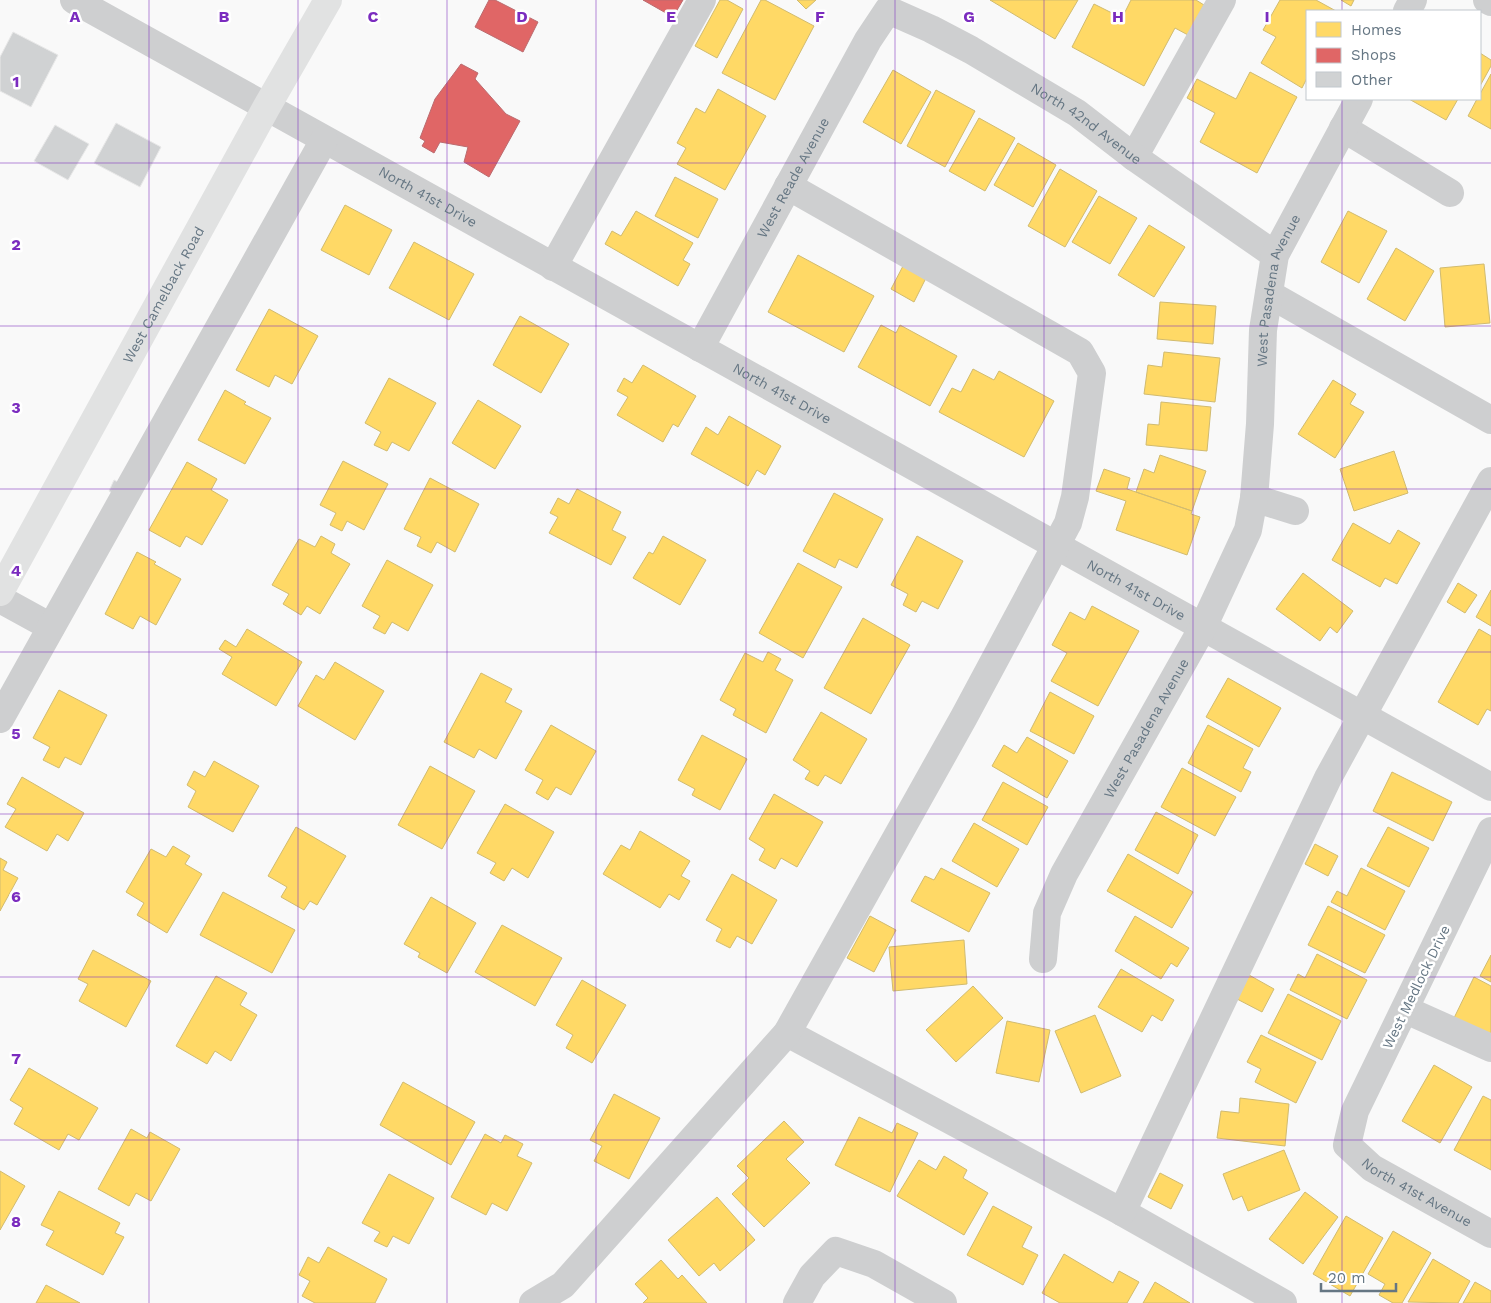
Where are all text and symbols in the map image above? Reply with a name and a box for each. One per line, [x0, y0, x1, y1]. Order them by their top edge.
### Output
text: A [70, 7, 81, 26]
text: B [219, 7, 230, 26]
text: C [368, 7, 379, 26]
text: D [516, 7, 528, 26]
text: E [666, 7, 676, 26]
text: F [815, 7, 825, 26]
text: G [963, 7, 975, 26]
text: H [1112, 7, 1124, 26]
text: I [1264, 7, 1270, 26]
legend [1306, 10, 1481, 100]
text: Homes [1351, 21, 1402, 39]
text: Shops [1351, 46, 1396, 64]
text: Other [1351, 71, 1393, 89]
text: 1 [13, 72, 19, 91]
street label: North 42nd Avenue [1028, 80, 1144, 168]
street label: West Reade Avenue [754, 115, 832, 241]
street label: North 41st Drive [376, 163, 480, 230]
street label: West Pasadena Avenue [1254, 212, 1303, 367]
street label: West Camelback Road [119, 224, 207, 366]
text: 2 [11, 235, 21, 254]
street label: North 41st Drive [730, 360, 834, 427]
text: 3 [11, 398, 21, 417]
street label: North 41st Drive [1084, 556, 1188, 624]
text: 4 [11, 561, 21, 580]
street label: West Pasadena Avenue [1100, 656, 1192, 801]
text: 5 [11, 724, 21, 743]
text: 6 [11, 887, 21, 906]
street label: West Medlock Drive [1379, 923, 1453, 1051]
text: 7 [11, 1049, 21, 1068]
street label: North 41st Avenue [1358, 1155, 1475, 1230]
text: 8 [11, 1212, 21, 1231]
scale bar [1321, 1260, 1396, 1292]
text: 20 m [1328, 1269, 1366, 1287]

